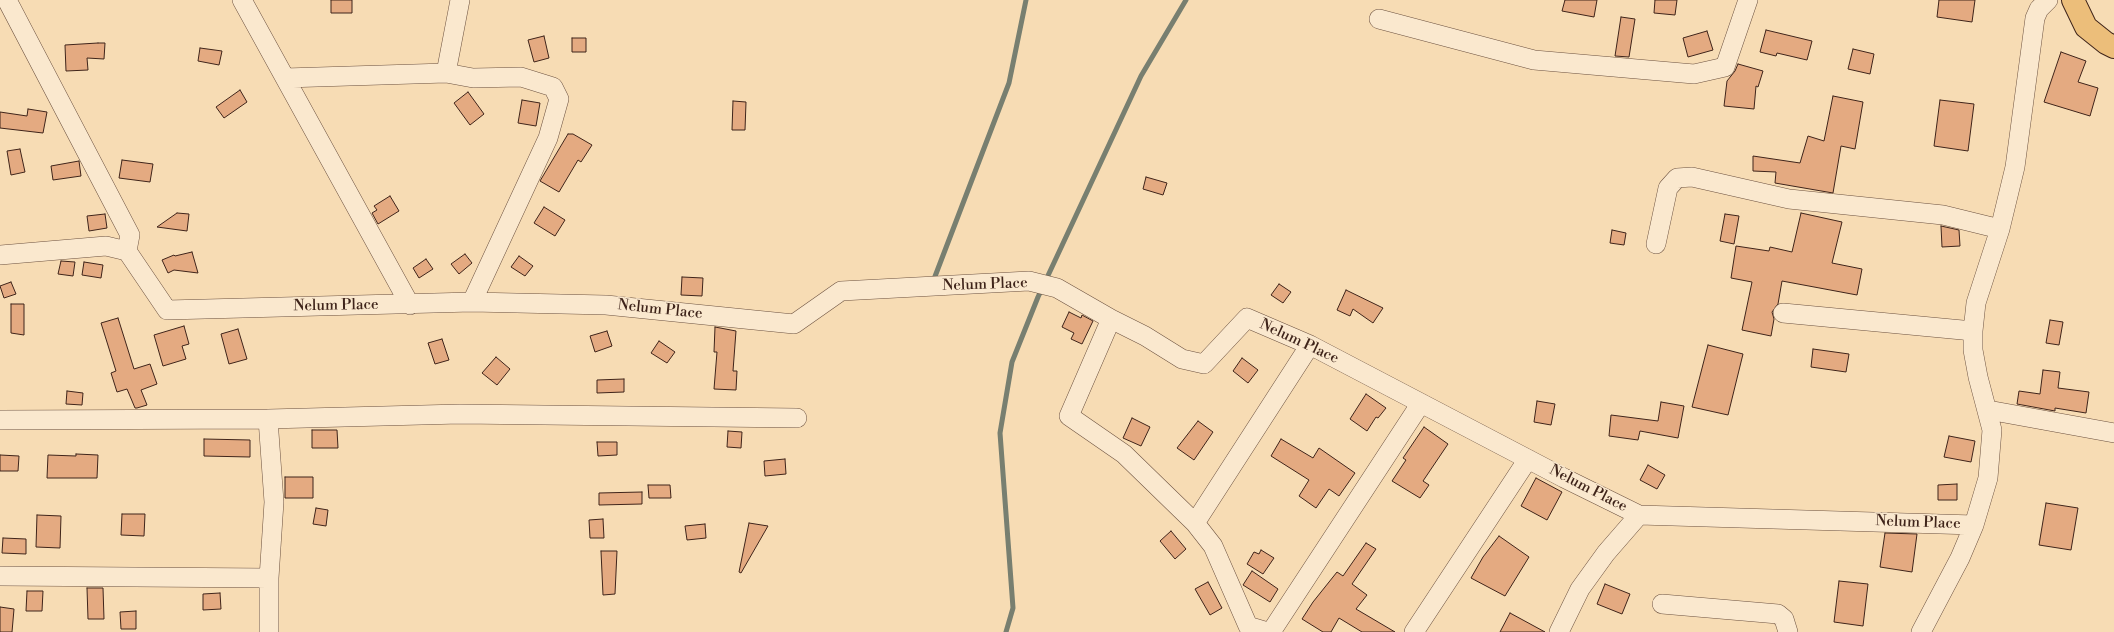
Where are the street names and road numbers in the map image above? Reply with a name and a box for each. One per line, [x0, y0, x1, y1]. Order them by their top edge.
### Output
street label: Nelum Place [942, 275, 1028, 295]
street label: Nelum Place [293, 296, 379, 316]
street label: Nelum Place [617, 297, 703, 323]
street label: Nelum Place [1257, 316, 1341, 368]
street label: Nelum Place [1546, 462, 1630, 516]
street label: Nelum Place [1875, 513, 1961, 533]

